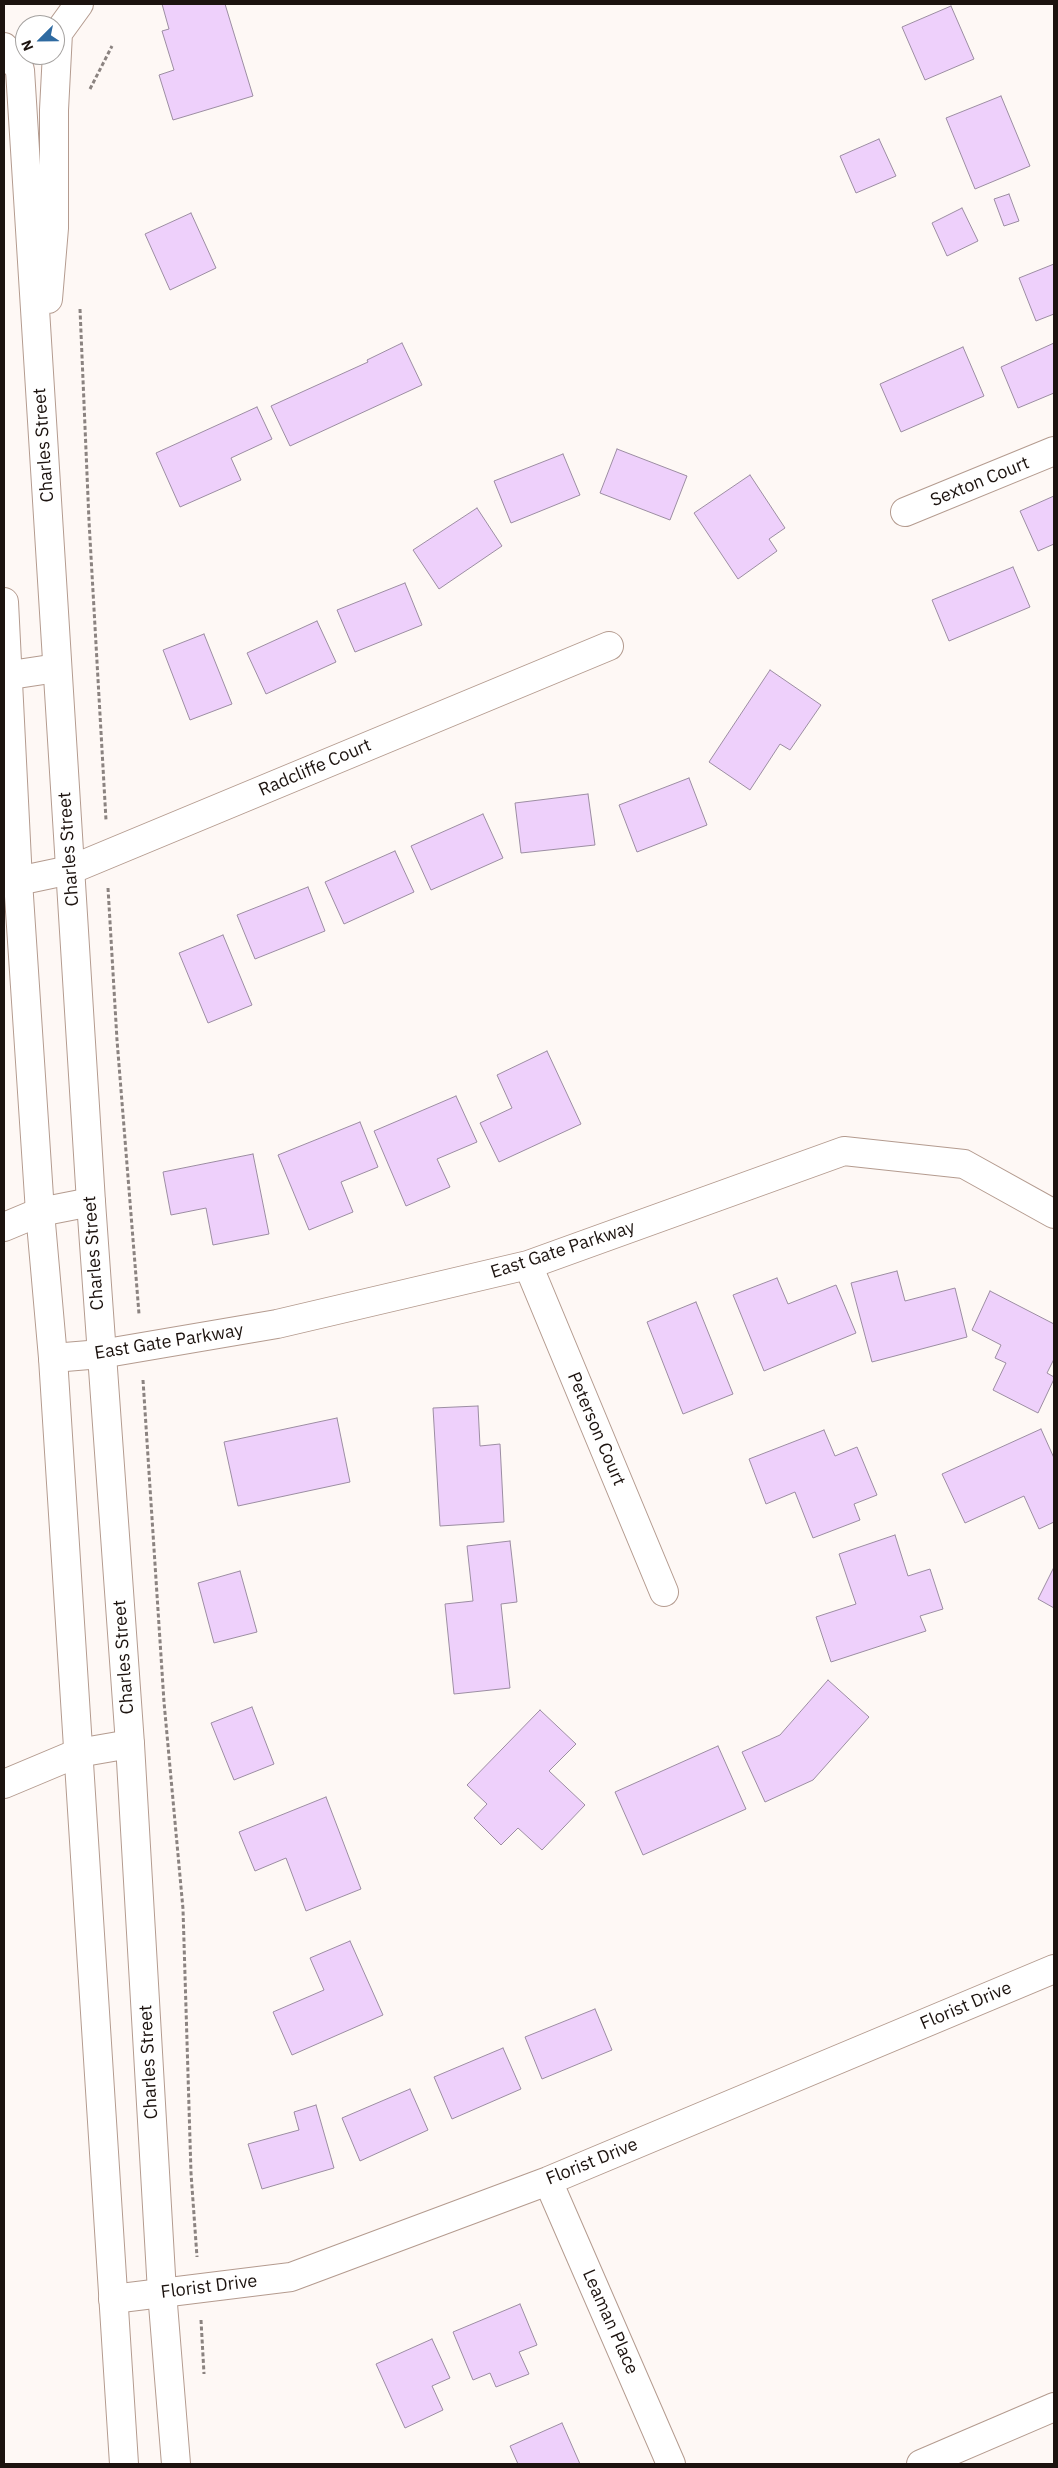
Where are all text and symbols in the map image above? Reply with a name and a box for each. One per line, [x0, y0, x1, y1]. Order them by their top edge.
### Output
north arrow [15, 15, 65, 65]
text: N [17, 37, 37, 54]
street label: Charles Street [29, 387, 59, 503]
street label: Sexton Court [927, 452, 1033, 512]
street label: Radcliffe Court [256, 735, 374, 801]
street label: Charles Street [54, 791, 84, 907]
street label: Charles Street [79, 1195, 109, 1311]
street label: East Gate Parkway [488, 1216, 638, 1284]
street label: East Gate Parkway [93, 1320, 245, 1364]
street label: Peterson Court [562, 1369, 630, 1489]
street label: Charles Street [109, 1599, 139, 1715]
street label: Florist Drive [917, 1977, 1015, 2035]
street label: Charles Street [135, 2004, 163, 2120]
street label: Florist Drive [543, 2134, 641, 2190]
street label: Leaman Place [577, 2266, 643, 2378]
street label: Florist Drive [159, 2270, 259, 2304]

